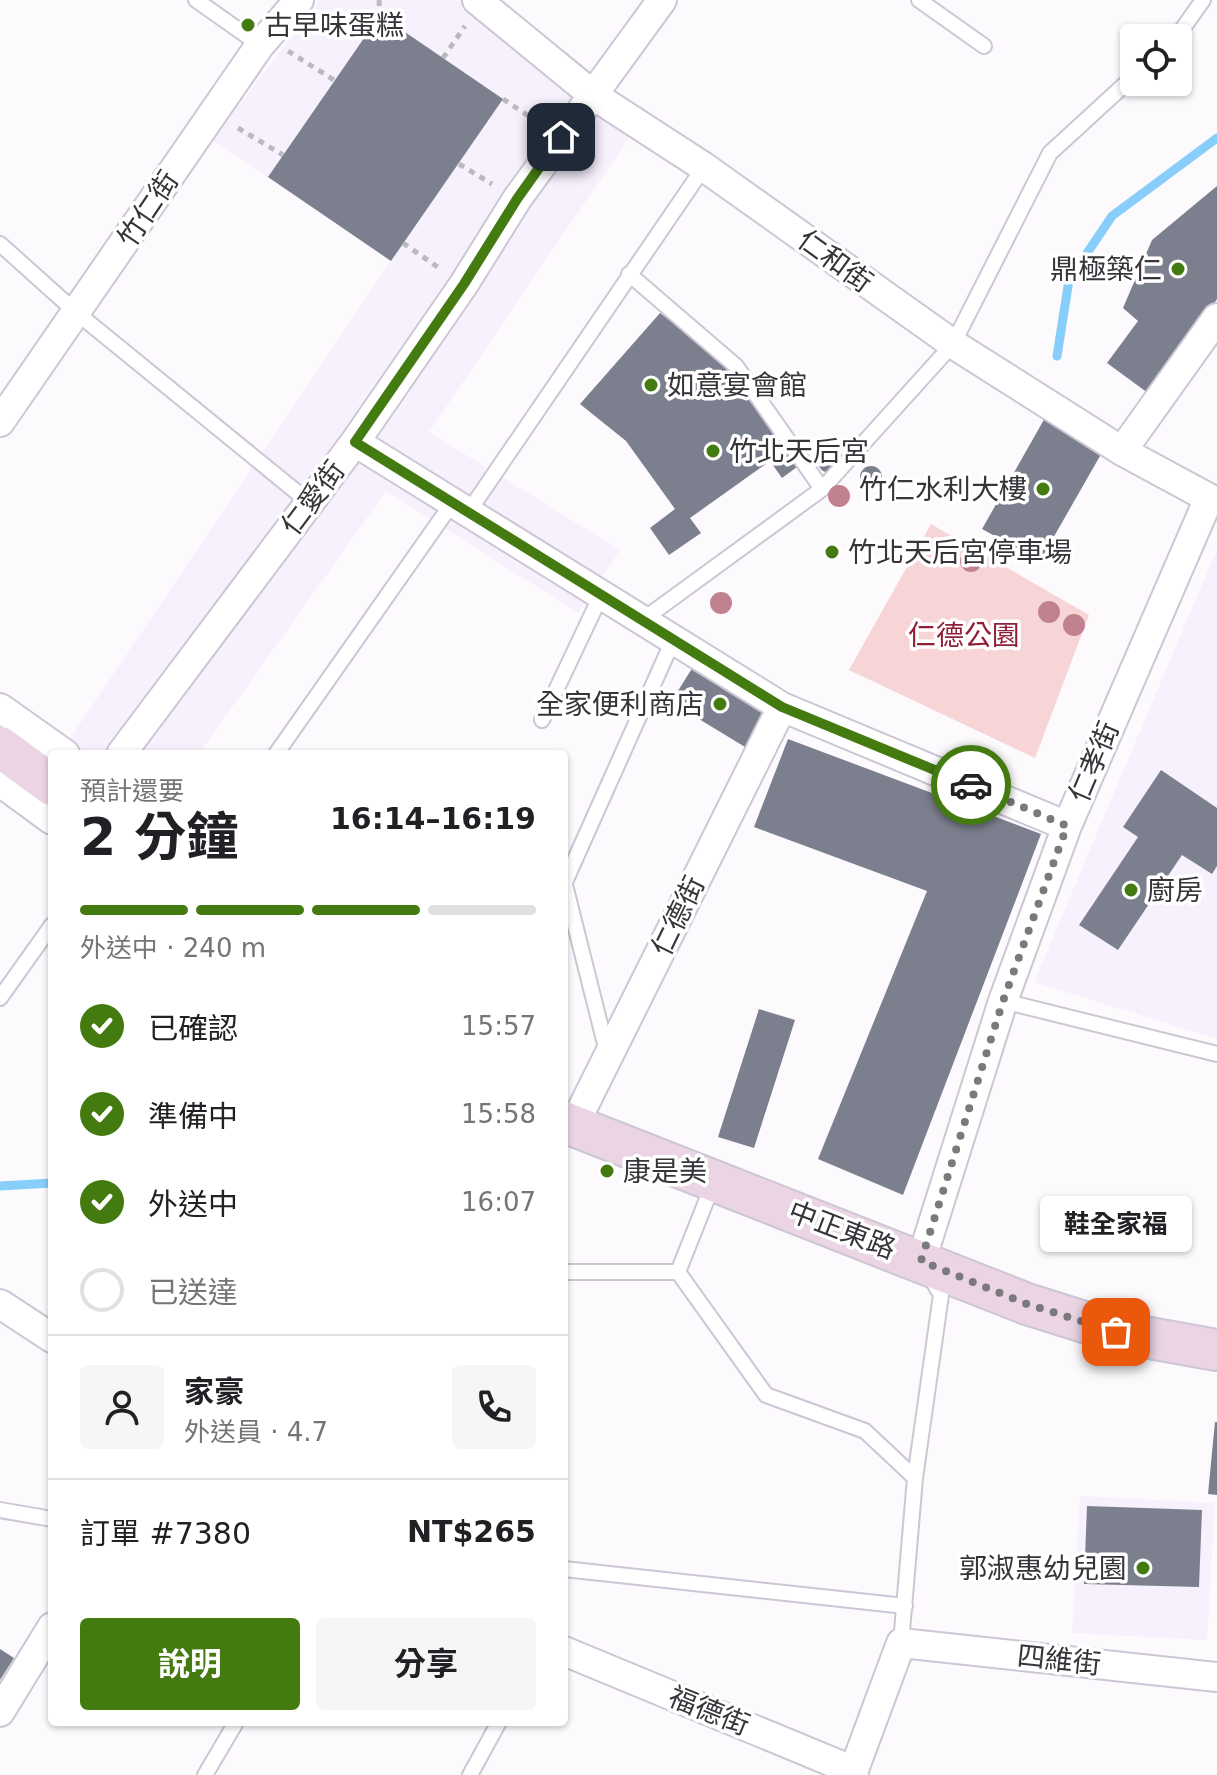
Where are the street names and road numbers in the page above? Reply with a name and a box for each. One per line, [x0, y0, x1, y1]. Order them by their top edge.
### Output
street label: 竹仁街 [111, 165, 185, 253]
street label: 仁和街 [791, 223, 879, 299]
street label: 仁愛街 [275, 455, 351, 541]
street label: 仁孝街 [1062, 717, 1126, 807]
street label: 仁德街 [645, 871, 711, 961]
street label: 中正東路 [784, 1195, 900, 1265]
street label: 四維街 [1015, 1639, 1103, 1681]
street label: 福德街 [664, 1680, 754, 1742]

